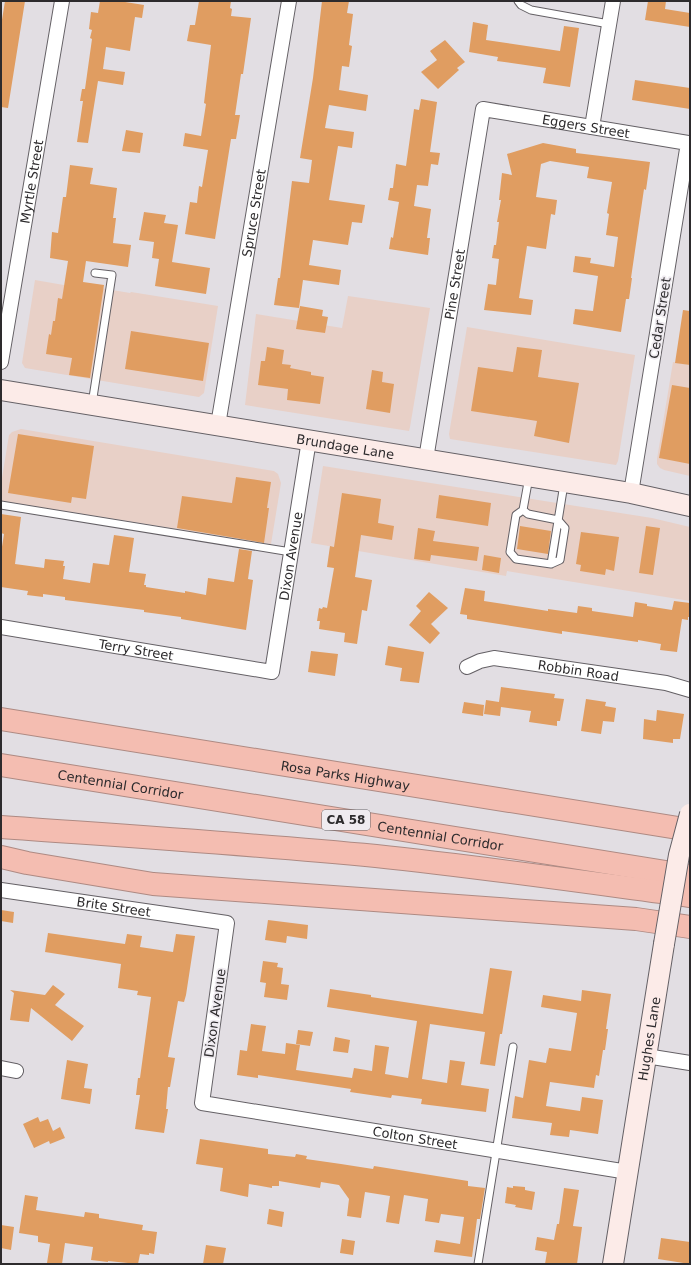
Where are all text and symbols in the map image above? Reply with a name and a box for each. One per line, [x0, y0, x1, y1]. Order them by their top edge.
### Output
street label: Eggers Street [541, 111, 631, 141]
street label: Myrtle Street [17, 139, 46, 225]
street label: Spruce Street [239, 168, 268, 258]
street label: Pine Street [441, 248, 468, 321]
street label: Cedar Street [646, 276, 674, 360]
street label: Brundage Lane [295, 431, 395, 462]
street label: Dixon Avenue [276, 511, 305, 602]
street label: Terry Street [97, 636, 175, 663]
street label: Robbin Road [537, 657, 620, 684]
street label: Rosa Parks Highway [280, 758, 411, 793]
street label: Centennial Corridor [57, 767, 185, 802]
road number: CA 58 [322, 810, 370, 830]
street label: Centennial Corridor [376, 818, 505, 853]
street label: Brite Street [76, 894, 152, 919]
street label: Dixon Avenue [201, 968, 229, 1058]
street label: Hughes Lane [635, 996, 663, 1082]
street label: Colton Street [372, 1123, 459, 1152]

